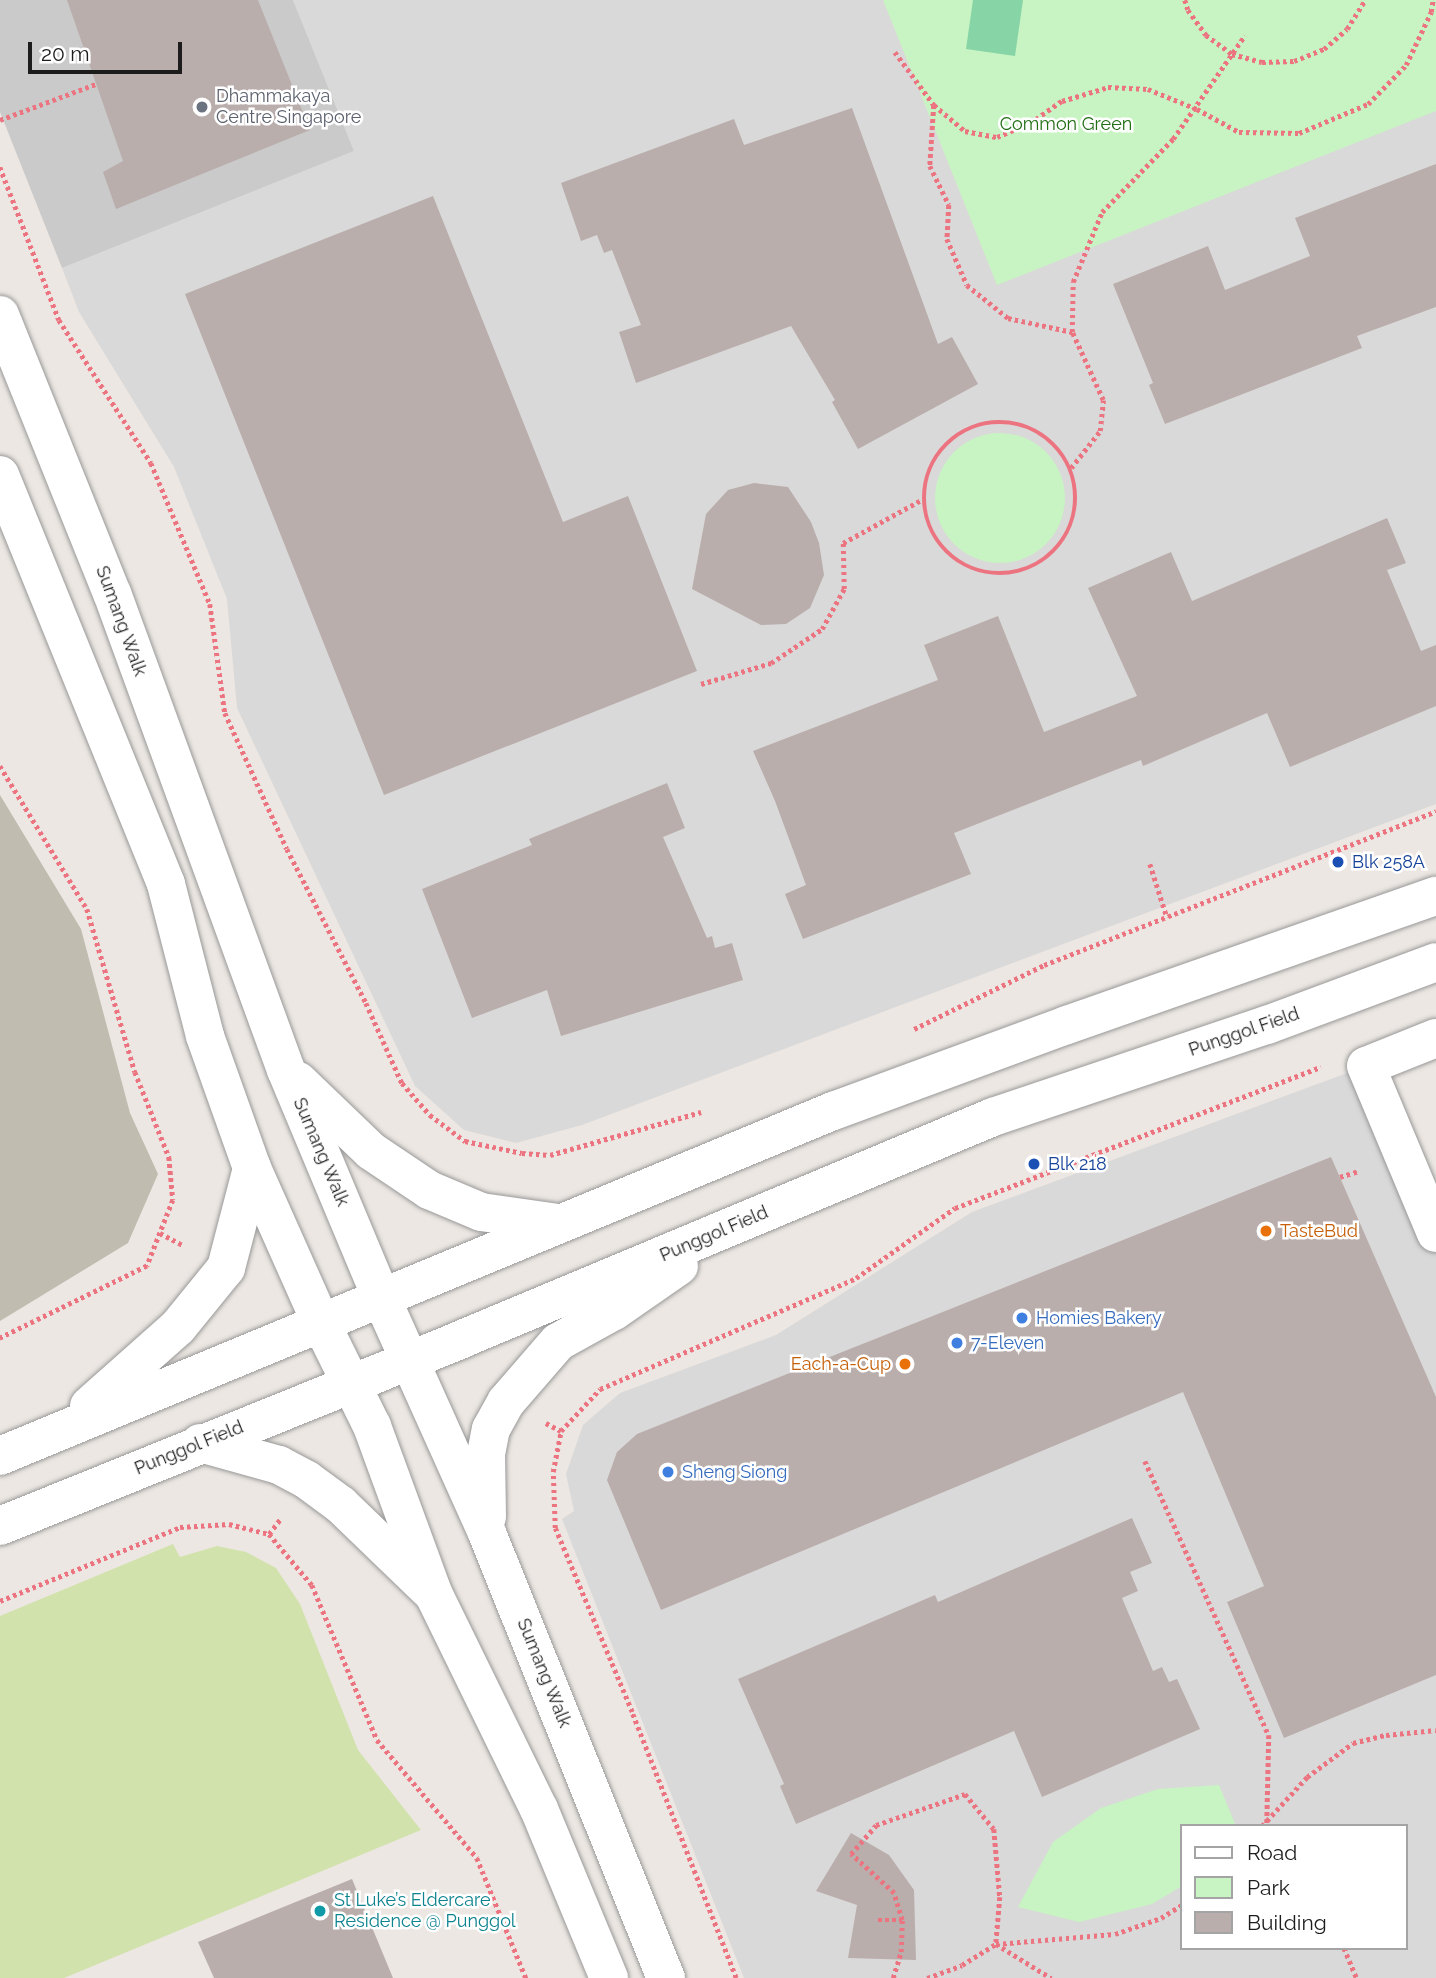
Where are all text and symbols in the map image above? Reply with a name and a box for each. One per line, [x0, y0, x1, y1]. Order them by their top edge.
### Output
scale bar [32, 28, 186, 72]
text: 20 m [41, 41, 89, 66]
place label: Dhammakaya Centre Singapore [216, 86, 361, 128]
marker: Dhammakaya Centre Singapore [194, 99, 210, 115]
park label: Common Green [1000, 113, 1132, 135]
street label: Sumang Walk [91, 563, 151, 679]
place label: Blk 258A [1352, 851, 1425, 873]
marker: Blk 258A [1330, 854, 1346, 870]
street label: Punggol Field [1186, 1003, 1302, 1061]
street label: Sumang Walk [288, 1094, 354, 1210]
place label: Blk 218 [1048, 1153, 1107, 1175]
marker: Blk 218 [1026, 1156, 1042, 1172]
street label: Punggol Field [656, 1201, 772, 1267]
place label: TasteBud [1280, 1220, 1358, 1242]
marker: TasteBud [1258, 1223, 1274, 1239]
place label: Homies Bakery [1036, 1307, 1162, 1329]
marker: Homies Bakery [1014, 1310, 1030, 1326]
place label: 7-Eleven [971, 1332, 1044, 1354]
marker: 7-Eleven [949, 1335, 965, 1351]
place label: Each-a-Cup [791, 1353, 891, 1375]
marker: Each-a-Cup [897, 1356, 913, 1372]
street label: Punggol Field [131, 1416, 247, 1480]
place label: Sheng Siong [682, 1461, 787, 1483]
marker: Sheng Siong [660, 1464, 676, 1480]
street label: Sumang Walk [512, 1615, 576, 1731]
legend [1180, 1824, 1408, 1950]
text: Road [1247, 1840, 1297, 1865]
text: Park [1247, 1875, 1290, 1900]
place label: St Luke’s Eldercare Residence @ Punggol [334, 1890, 516, 1932]
marker: St Luke’s Eldercare Residence @ Punggol [312, 1903, 328, 1919]
text: Building [1247, 1910, 1327, 1935]

